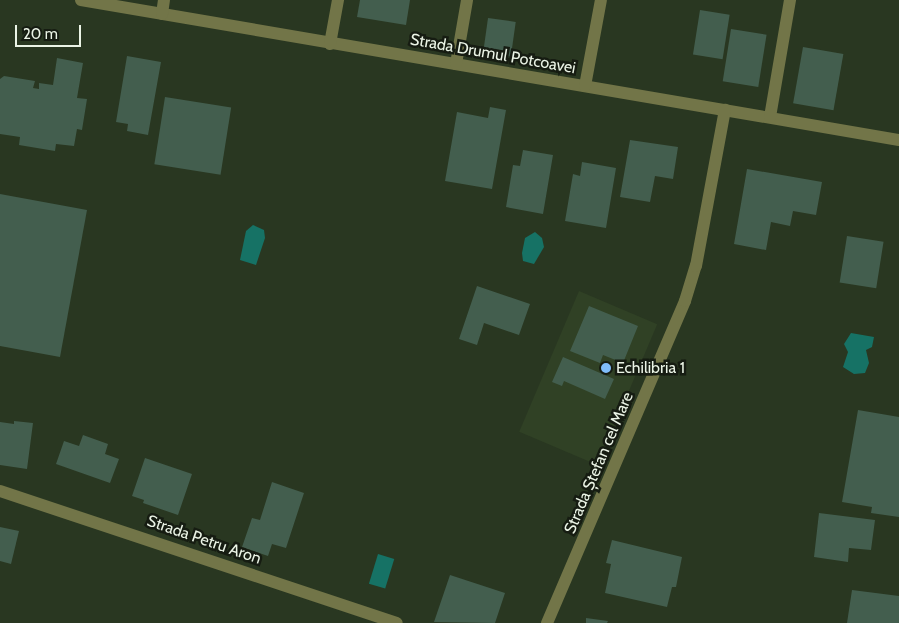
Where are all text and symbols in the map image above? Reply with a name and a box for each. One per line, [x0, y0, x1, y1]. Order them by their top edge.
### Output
scale bar [18, 15, 84, 47]
text: 20 m [23, 25, 58, 43]
street label: Strada Drumul Potcoavei [409, 30, 577, 78]
place label: Echilibria 1 [616, 358, 685, 378]
marker: Echilibria 1 [600, 362, 612, 374]
street label: Strada Ștefan cel Mare [560, 389, 638, 537]
street label: Strada Petru Aron [144, 512, 264, 568]

